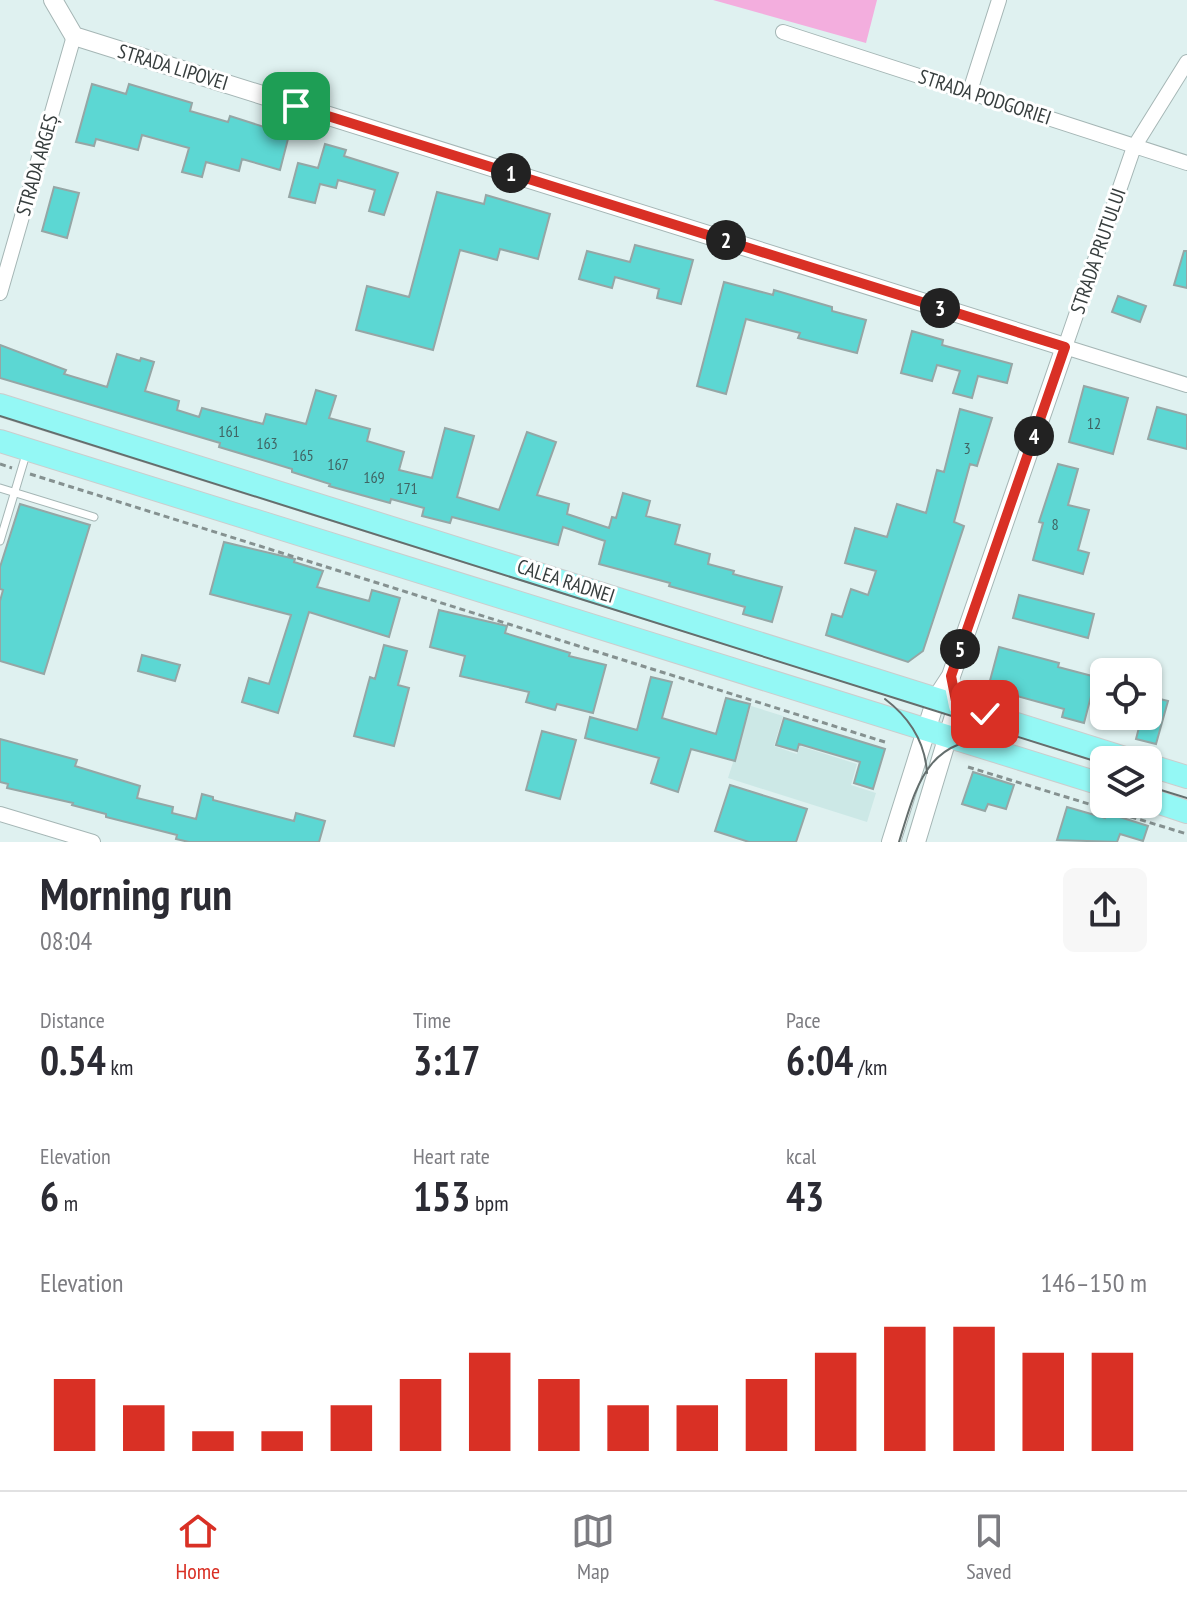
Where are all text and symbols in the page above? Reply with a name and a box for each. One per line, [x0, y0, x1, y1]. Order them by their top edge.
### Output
street label: STRADA LIPOVEI [115, 38, 231, 96]
street label: STRADA PODGORIEI [915, 63, 1055, 131]
pin [262, 72, 330, 140]
icon: arrive [274, 84, 318, 128]
street label: STRADA ARGEȘ [10, 111, 64, 219]
pin: 1 [491, 153, 531, 193]
text: 1 [506, 159, 516, 187]
street label: STRADA PRUTULUI [1064, 185, 1132, 317]
pin: 2 [706, 220, 746, 260]
text: 2 [721, 226, 731, 254]
pin: 3 [920, 288, 960, 328]
text: 3 [935, 294, 945, 322]
house number: 12 [1087, 413, 1101, 433]
pin: 4 [1014, 416, 1054, 456]
house number: 161 [218, 421, 240, 441]
text: 4 [1029, 422, 1039, 450]
house number: 163 [256, 433, 278, 453]
house number: 3 [963, 438, 971, 458]
house number: 165 [292, 445, 314, 465]
house number: 167 [327, 454, 349, 474]
house number: 169 [363, 467, 385, 487]
house number: 171 [396, 478, 418, 498]
house number: 8 [1051, 514, 1059, 534]
street label: CALEA RADNEI [514, 553, 618, 609]
pin: 5 [940, 629, 980, 669]
text: 5 [955, 635, 965, 663]
map controls [1090, 658, 1162, 818]
button: locate [1090, 658, 1162, 730]
pin [951, 680, 1019, 748]
icon: check [963, 692, 1007, 736]
button: layers [1090, 746, 1162, 818]
text: Morning run [40, 865, 232, 922]
button: share [1063, 868, 1147, 952]
text: 08:04 [40, 924, 92, 957]
text: Distance [40, 1006, 105, 1034]
text: Time [413, 1006, 451, 1034]
text: Pace [786, 1006, 821, 1034]
text: 0.54 [40, 1034, 106, 1086]
text: 3:17 [413, 1034, 480, 1086]
text: 6:04 [786, 1034, 853, 1086]
text: km [106, 1053, 133, 1081]
text: /km [853, 1053, 887, 1081]
text: Elevation [40, 1142, 111, 1170]
text: Heart rate [413, 1142, 490, 1170]
text: kcal [786, 1142, 816, 1170]
text: 6 [40, 1170, 59, 1222]
text: 153 [413, 1170, 470, 1222]
text: 43 [786, 1170, 824, 1222]
text: m [59, 1189, 78, 1217]
text: bpm [470, 1189, 508, 1217]
text: Elevation [40, 1266, 123, 1299]
text: 146–150 m [1041, 1266, 1147, 1299]
tab: Home [175, 1509, 220, 1585]
tab: Map [571, 1509, 615, 1585]
tab: Saved [966, 1509, 1012, 1585]

